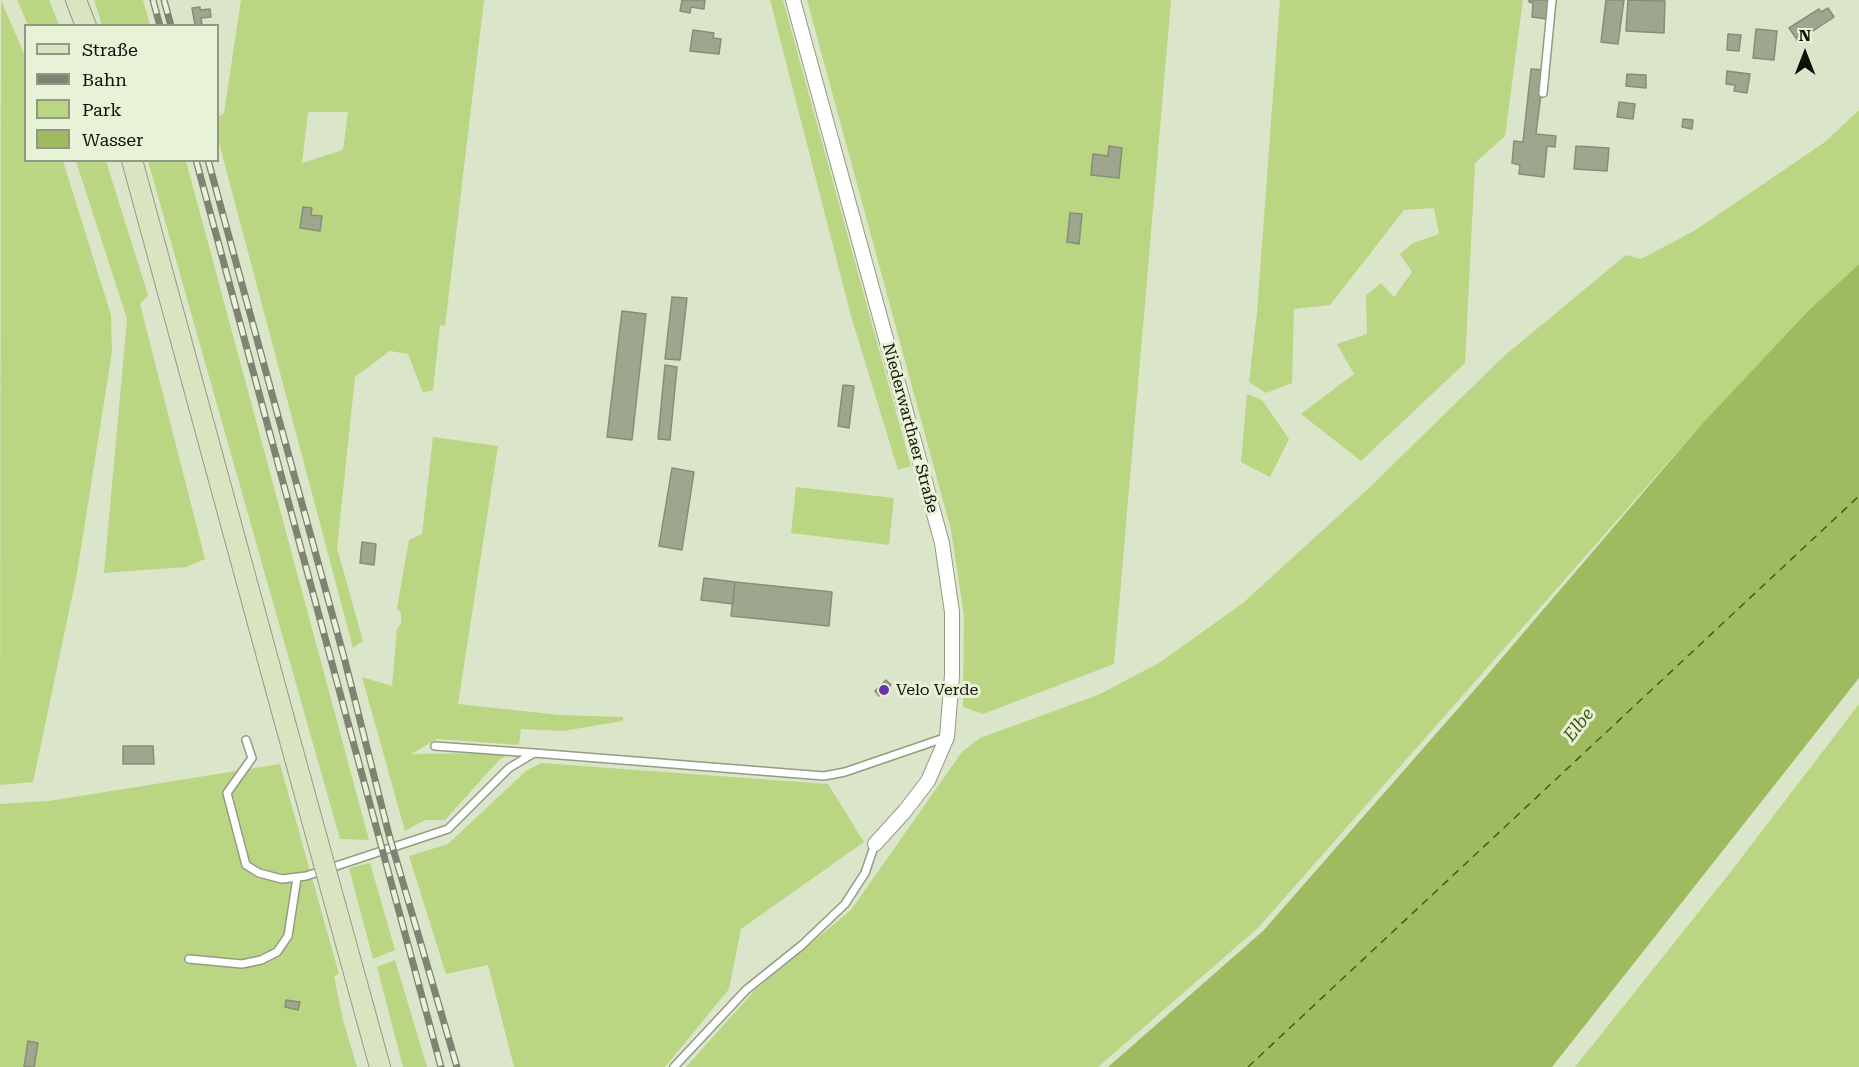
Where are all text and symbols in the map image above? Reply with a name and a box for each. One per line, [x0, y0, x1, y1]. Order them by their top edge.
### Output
legend [24, 24, 219, 162]
north arrow [1775, 24, 1835, 84]
text: N [1799, 26, 1811, 45]
text: Straße [82, 39, 138, 60]
text: Bahn [82, 69, 127, 90]
text: Park [82, 99, 122, 120]
text: Wasser [82, 129, 143, 150]
street label: Niederwarthaer Straße [878, 341, 942, 515]
place label: Velo Verde [896, 680, 978, 700]
marker: Velo Verde [877, 683, 891, 697]
water label: Elbe [1559, 704, 1599, 746]

